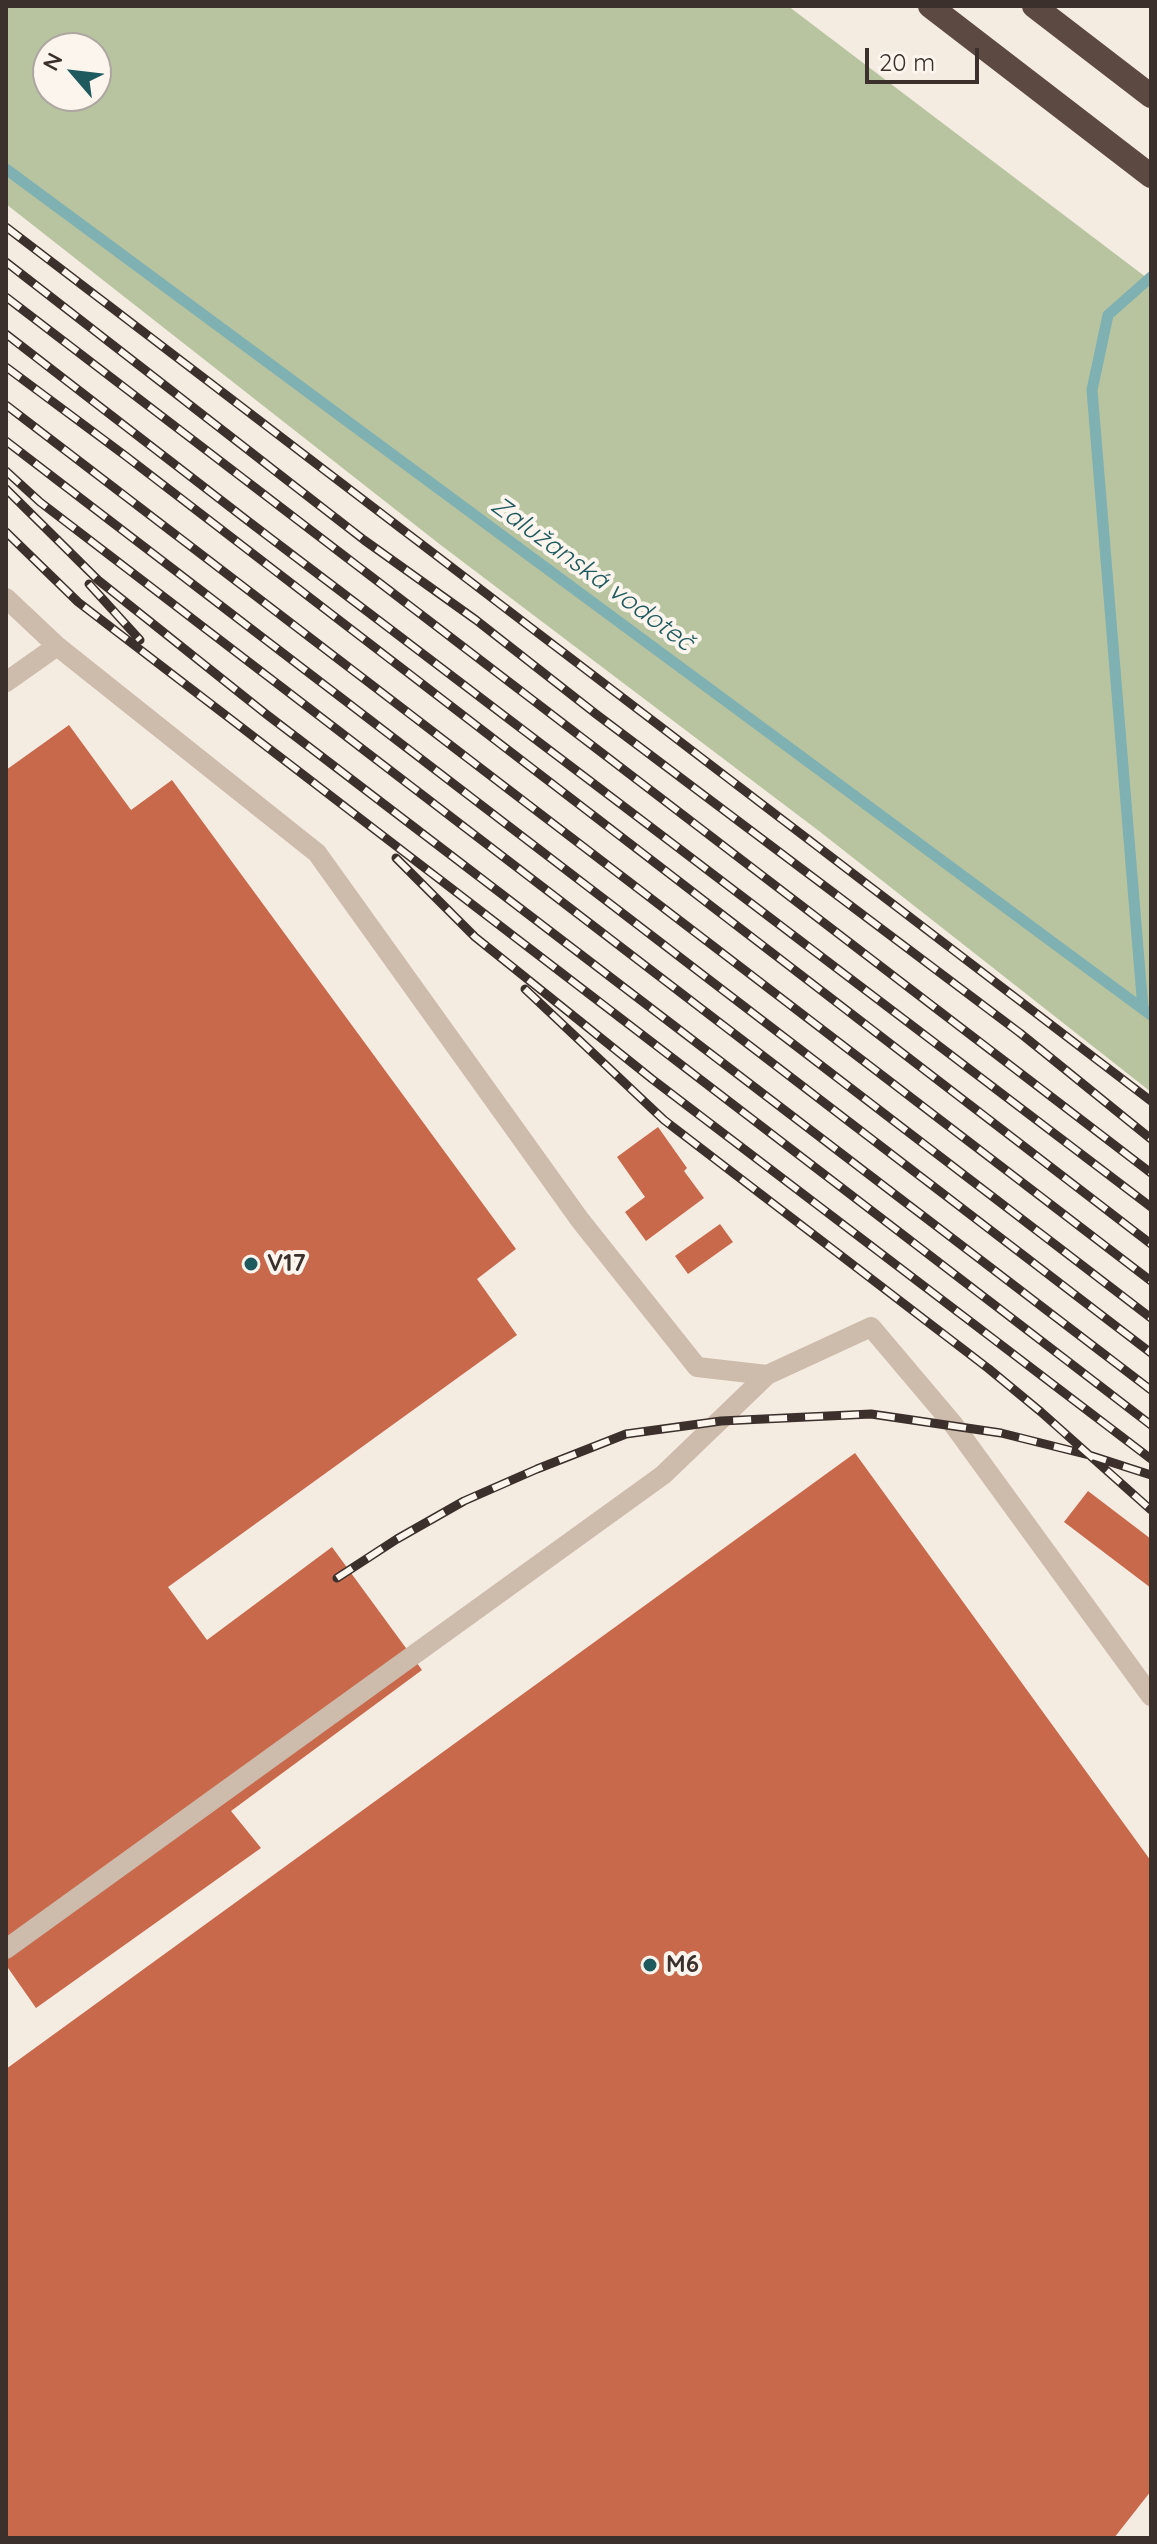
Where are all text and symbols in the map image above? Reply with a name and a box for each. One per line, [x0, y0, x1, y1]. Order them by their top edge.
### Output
north arrow [32, 32, 112, 112]
scale bar [869, 32, 983, 82]
text: 20 m [879, 47, 935, 77]
text: N [36, 48, 69, 75]
water label: Zalužanská vodoteč [485, 490, 699, 658]
place label: V17 [267, 1250, 306, 1278]
marker: V17 [242, 1255, 260, 1273]
place label: M6 [666, 1951, 699, 1979]
marker: M6 [641, 1956, 659, 1974]

